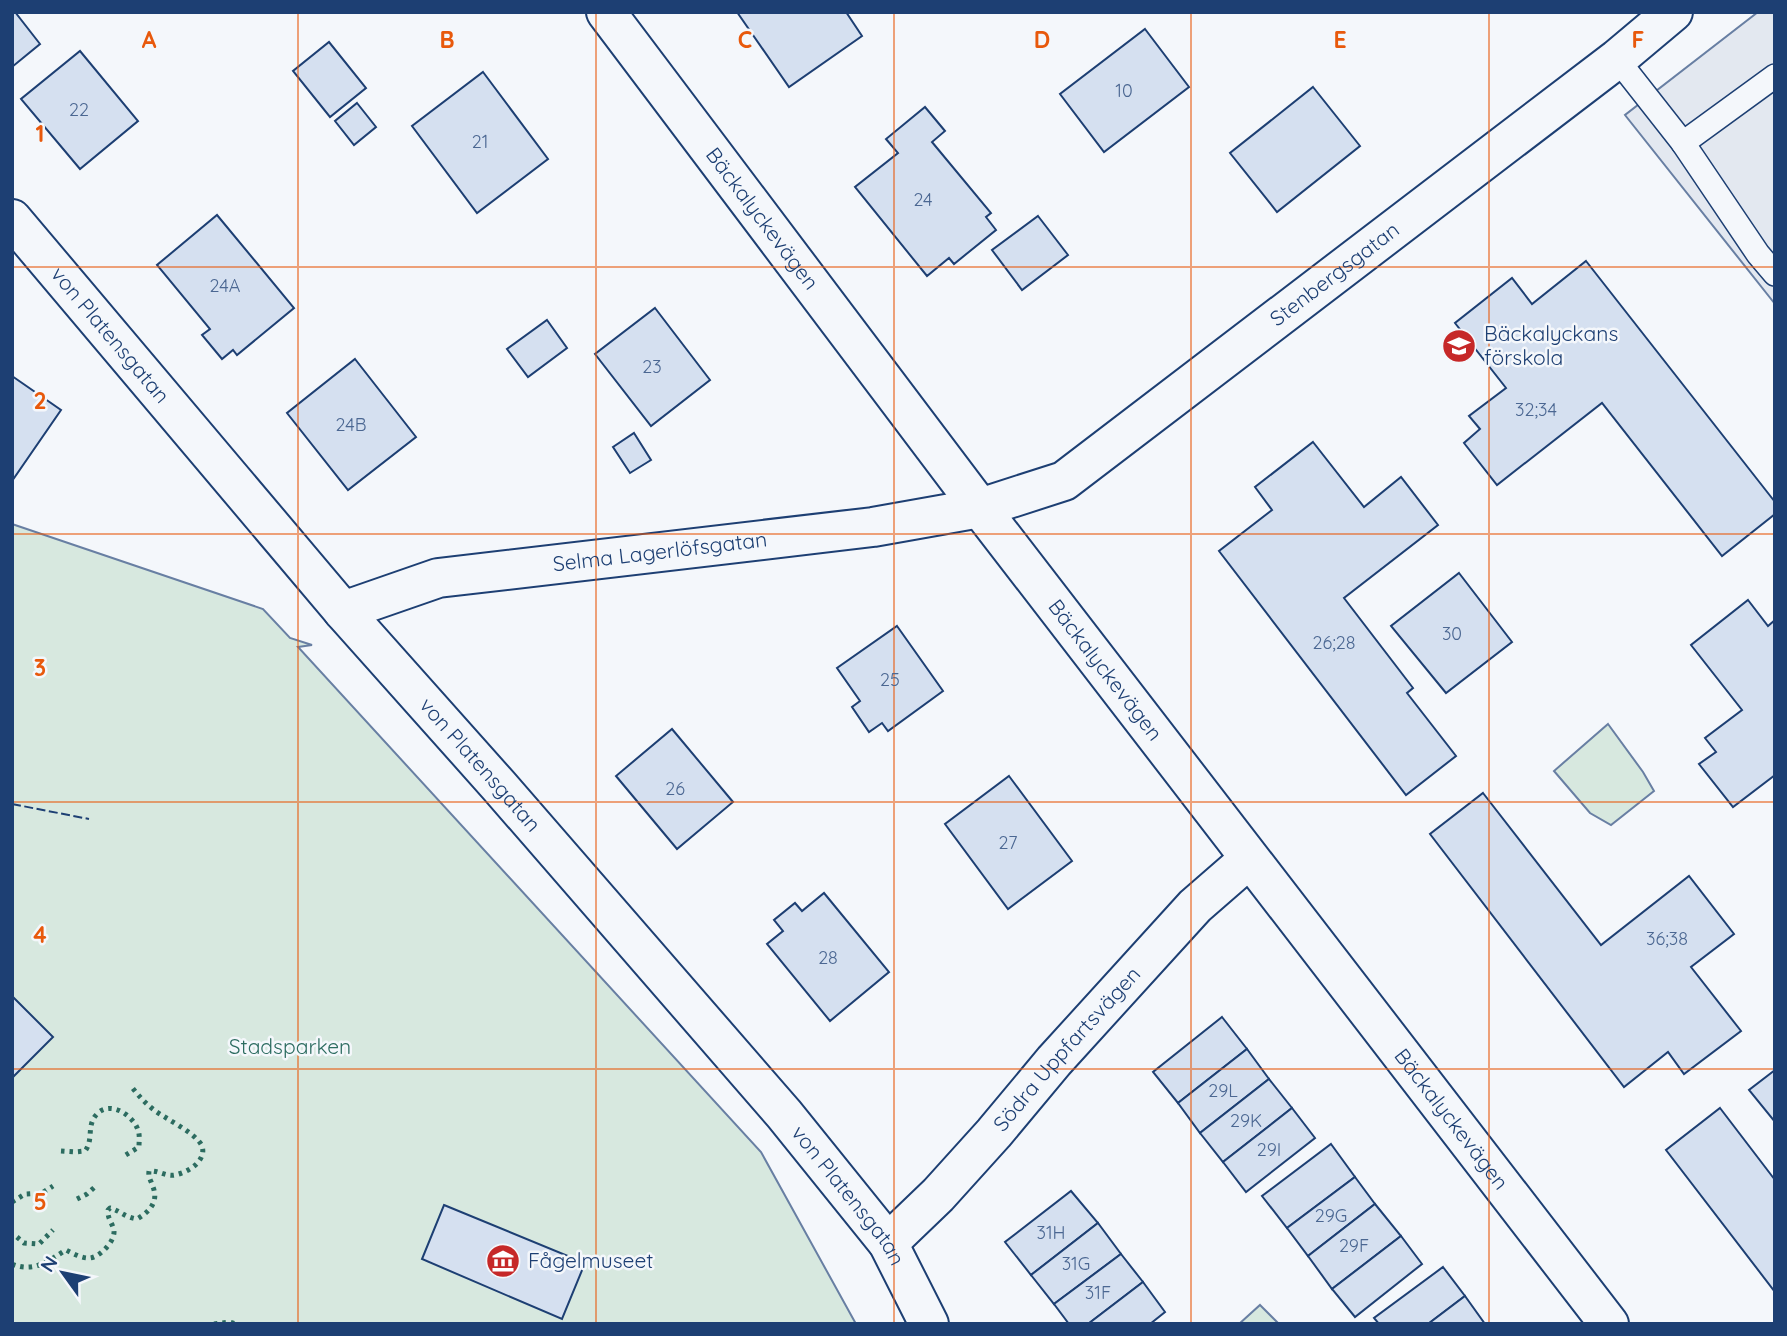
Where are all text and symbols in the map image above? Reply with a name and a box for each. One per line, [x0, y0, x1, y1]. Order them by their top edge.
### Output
text: A [142, 25, 157, 54]
text: B [439, 25, 455, 54]
text: C [738, 25, 752, 54]
text: D [1034, 25, 1050, 54]
text: E [1333, 25, 1347, 54]
text: F [1632, 25, 1644, 54]
house number: 10 [1115, 79, 1133, 102]
house number: 22 [69, 98, 89, 121]
text: 1 [36, 119, 44, 148]
house number: 21 [472, 130, 488, 153]
street label: Bäckalyckevägen [701, 142, 825, 294]
house number: 24 [913, 188, 933, 211]
street label: Stenbergsgatan [1264, 216, 1404, 331]
street label: von Platensgatan [46, 261, 176, 408]
house number: 24A [210, 274, 241, 297]
place label: Bäckalyckans förskola [1484, 320, 1618, 370]
school or university icon: Bäckalyckans förskola [1440, 327, 1478, 365]
house number: 23 [642, 355, 662, 378]
text: 2 [33, 386, 47, 415]
house number: 32;34 [1515, 398, 1557, 421]
house number: 24B [336, 413, 366, 436]
street label: Selma Lagerlöfsgatan [551, 526, 768, 576]
street label: Bäckalyckevägen [1043, 594, 1168, 745]
house number: 30 [1442, 622, 1462, 645]
house number: 26;28 [1313, 631, 1355, 654]
text: 3 [34, 653, 46, 682]
house number: 25 [880, 668, 900, 691]
street label: von Platensgatan [414, 692, 547, 837]
house number: 26 [665, 777, 685, 800]
house number: 27 [999, 831, 1017, 854]
text: 4 [33, 920, 47, 949]
house number: 36;38 [1646, 927, 1688, 950]
house number: 28 [818, 946, 838, 969]
street label: Södra Uppfartsvägen [987, 961, 1145, 1136]
park label: Stadsparken [229, 1033, 351, 1059]
street label: Bäckalyckevägen [1389, 1043, 1515, 1195]
house number: 29L [1208, 1079, 1238, 1102]
house number: 29K [1230, 1109, 1262, 1132]
street label: von Platensgatan [786, 1120, 911, 1269]
house number: 29I [1257, 1138, 1281, 1161]
text: 5 [33, 1187, 47, 1216]
house number: 29G [1315, 1204, 1347, 1227]
house number: 31H [1036, 1221, 1066, 1244]
house number: 29F [1339, 1234, 1369, 1257]
north arrow [28, 1238, 98, 1308]
museum icon: Fågelmuseet [484, 1242, 522, 1280]
place label: Fågelmuseet [528, 1247, 653, 1273]
text: N [35, 1251, 63, 1276]
house number: 31G [1062, 1252, 1090, 1275]
house number: 31F [1085, 1281, 1111, 1304]

